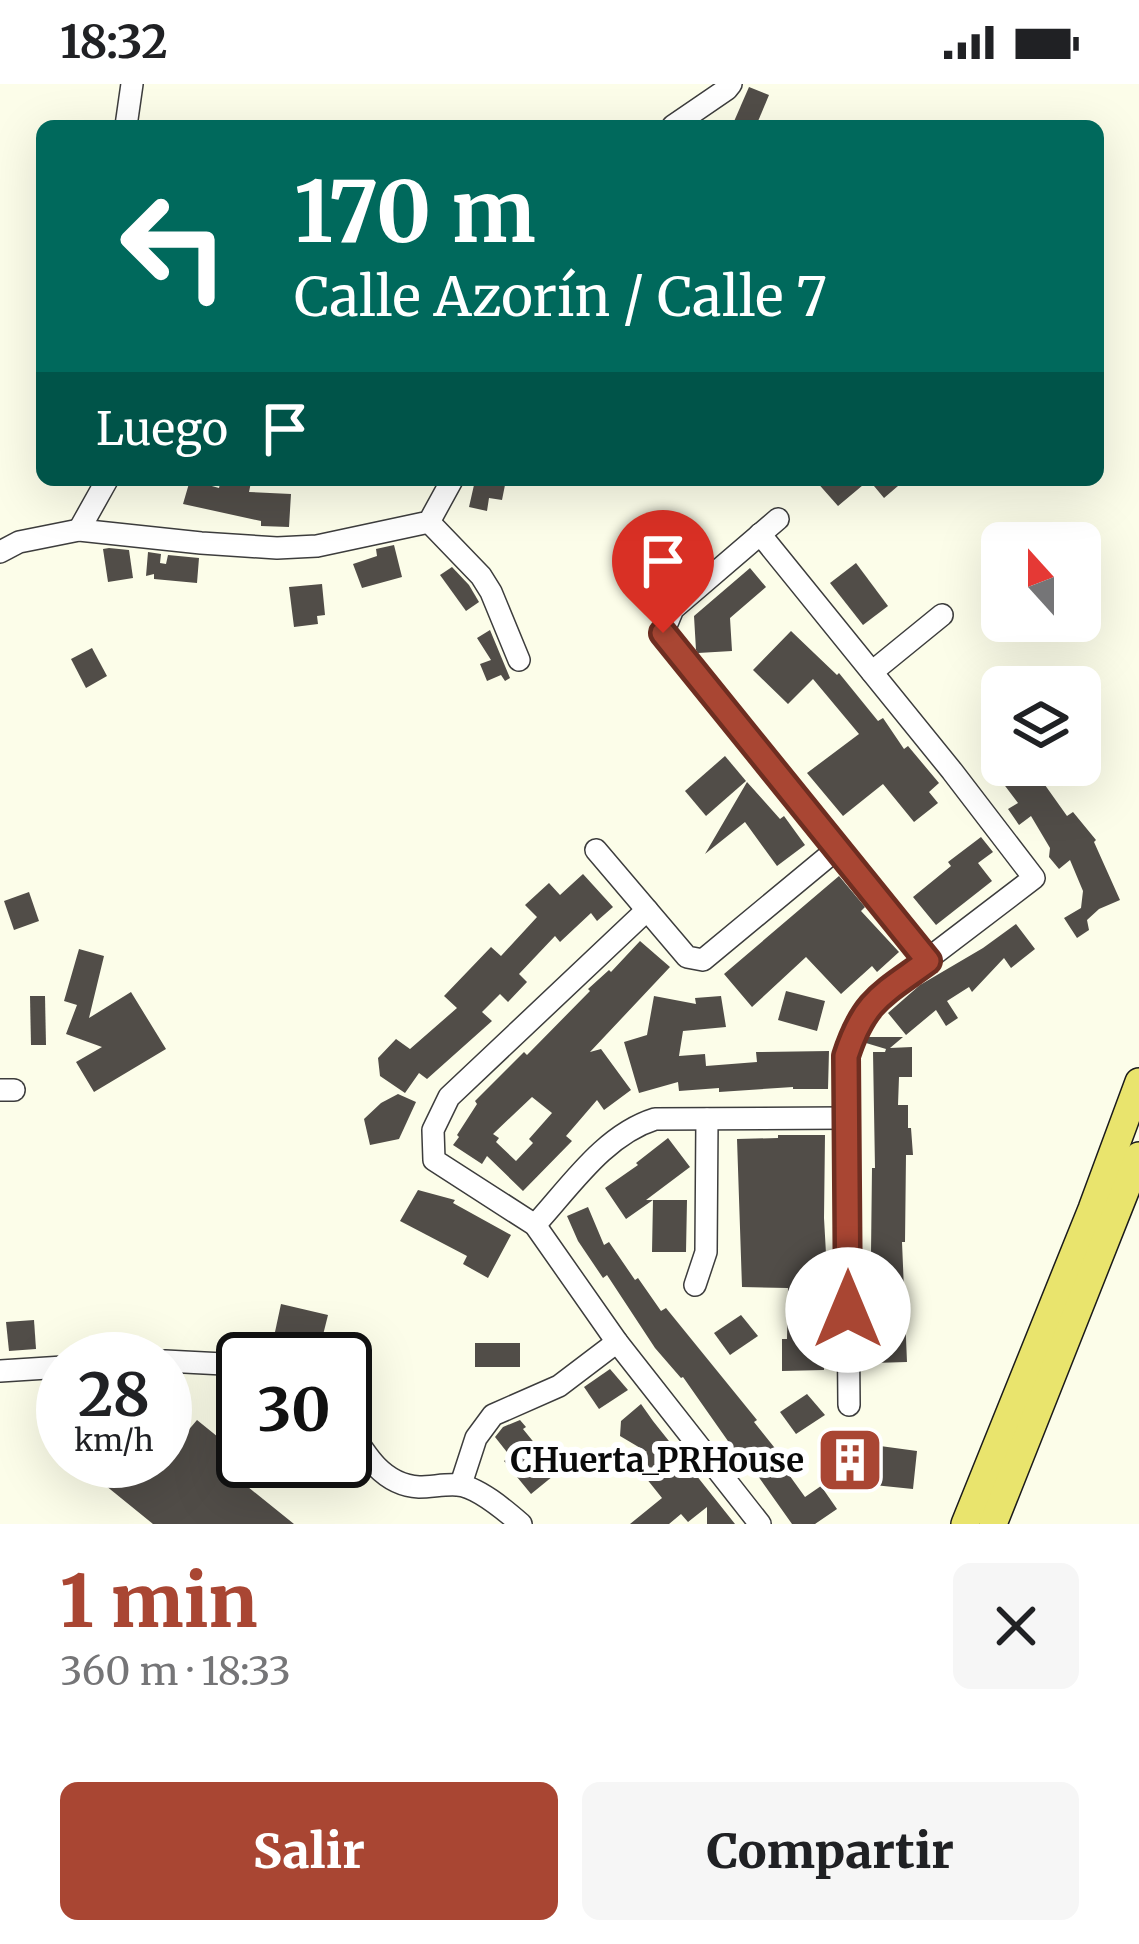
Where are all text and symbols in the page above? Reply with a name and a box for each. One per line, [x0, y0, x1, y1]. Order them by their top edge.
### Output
text: 18:32 [60, 14, 168, 70]
text: 170 m [294, 159, 536, 265]
icon: left [96, 168, 252, 324]
text: Calle Azorín / Calle 7 [294, 263, 827, 331]
icon: arrive [252, 396, 318, 462]
text: Luego [96, 401, 228, 457]
pin [612, 510, 714, 633]
north arrow [981, 522, 1101, 642]
map controls [981, 522, 1101, 786]
icon: arrive [630, 528, 696, 594]
button: layers [981, 666, 1101, 786]
position arrow [785, 1247, 911, 1373]
speed limit sign: 30 [216, 1332, 372, 1488]
text: 28 [78, 1357, 150, 1432]
text: km/h [74, 1421, 154, 1459]
building icon: CHuerta_PRHouse [815, 1425, 885, 1495]
place label: CHuerta_PRHouse [510, 1440, 804, 1481]
text: 1 min [60, 1556, 257, 1647]
button: close [953, 1563, 1079, 1689]
text: 360 m · 18:33 [60, 1647, 291, 1696]
button: Salir [60, 1782, 558, 1920]
button: Compartir [582, 1782, 1079, 1920]

